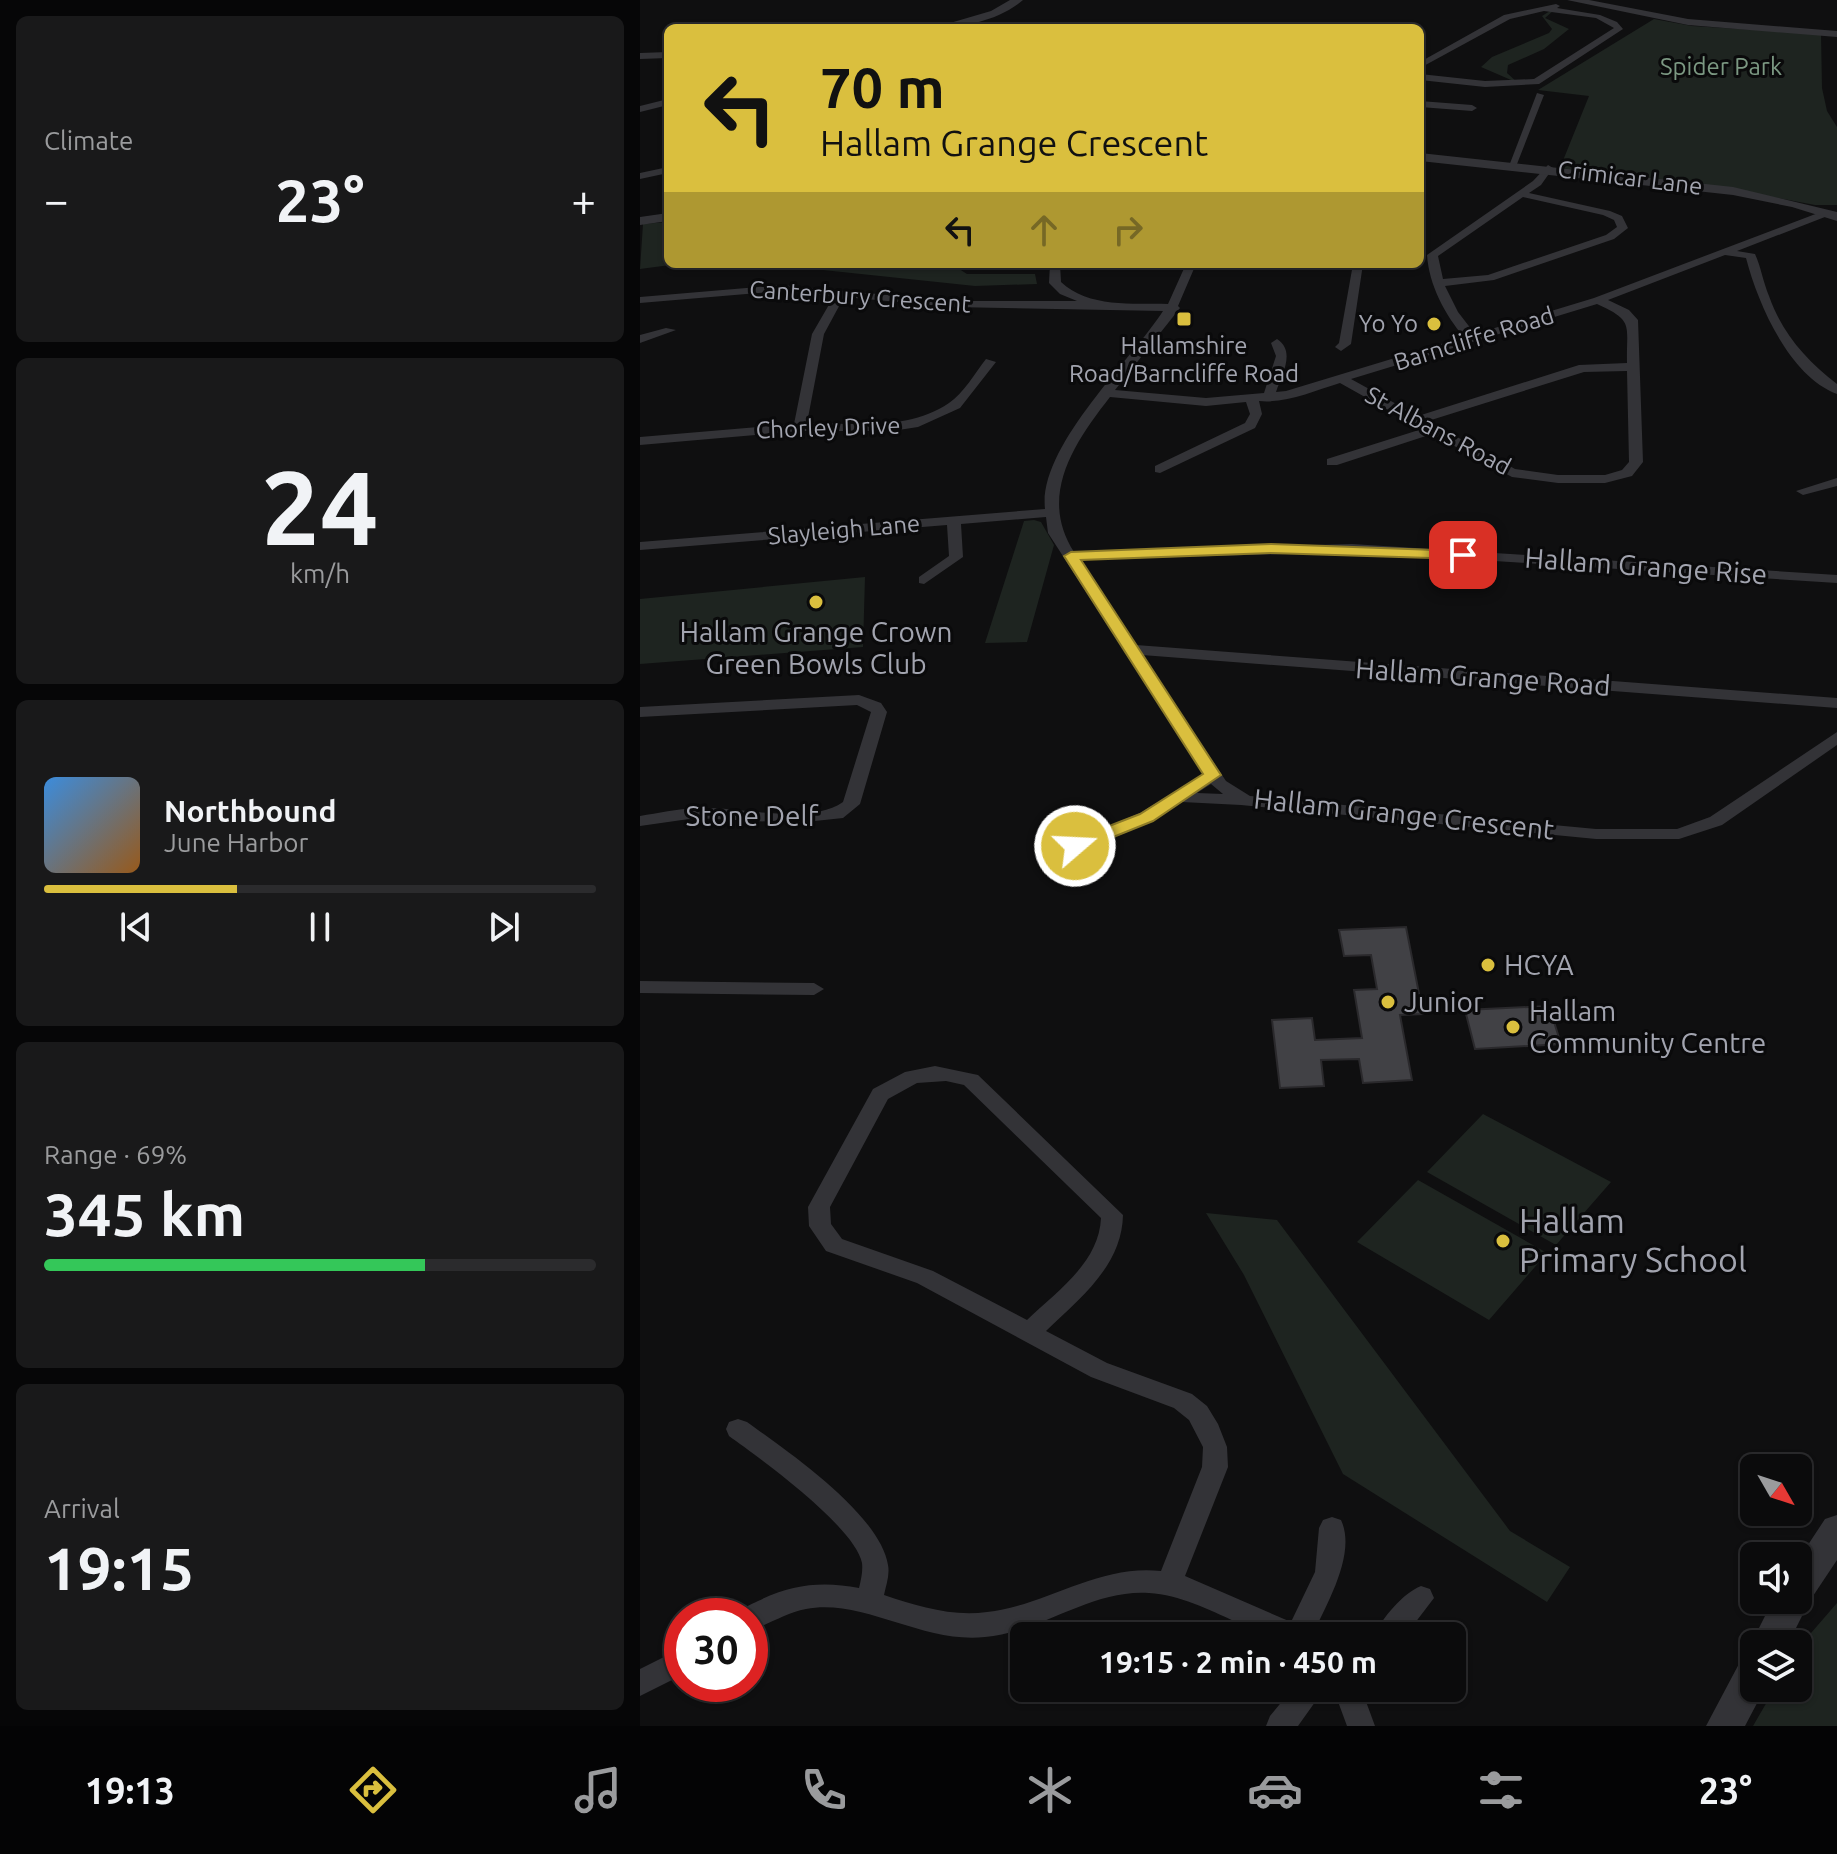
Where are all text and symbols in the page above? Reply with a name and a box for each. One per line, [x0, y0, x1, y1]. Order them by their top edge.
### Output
park label: Spider Park [1660, 53, 1782, 80]
icon: left [688, 56, 792, 160]
text: 70 m [820, 56, 945, 119]
text: Hallam Grange Crescent [820, 122, 1208, 163]
text: Climate [44, 126, 133, 155]
street label: Crimicar Lane [1556, 155, 1704, 200]
text: 23° [276, 166, 364, 233]
text: − [44, 175, 69, 224]
text: + [571, 175, 596, 224]
icon: left [938, 208, 982, 252]
icon: ahead [1022, 208, 1066, 252]
icon: right [1106, 208, 1150, 252]
street label: Canterbury Crescent [748, 275, 972, 318]
street label: Barncliffe Road [1391, 301, 1557, 376]
marker: Hallamshire Road/Barncliffe Road [1175, 310, 1193, 328]
place label: Yo Yo [1359, 310, 1418, 337]
marker: Yo Yo [1425, 315, 1443, 333]
place label: Hallamshire Road/Barncliffe Road [1069, 332, 1299, 387]
street label: St Albans Road [1361, 381, 1516, 480]
street label: Chorley Drive [755, 411, 901, 444]
text: 24 [261, 448, 379, 565]
street label: Slayleigh Lane [767, 509, 921, 550]
pin [1429, 521, 1497, 589]
icon: arrive [1441, 533, 1485, 577]
street label: Hallam Grange Rise [1524, 542, 1768, 589]
text: km/h [290, 559, 350, 588]
marker: Hallam Grange Crown Green Bowls Club [807, 593, 825, 611]
place label: Hallam Grange Crown Green Bowls Club [680, 616, 952, 679]
street label: Hallam Grange Road [1354, 652, 1612, 701]
street label: Hallam Grange Crescent [1252, 782, 1556, 845]
text: Northbound [164, 794, 336, 828]
street label: Stone Delf [685, 800, 819, 831]
position arrow [1033, 804, 1117, 888]
text: June Harbor [164, 828, 308, 857]
icon: previous [114, 905, 158, 949]
icon: pause [298, 905, 342, 949]
icon: next [482, 905, 526, 949]
place label: HCYA [1504, 949, 1574, 980]
marker: HCYA [1479, 956, 1497, 974]
place label: Junior [1404, 986, 1484, 1017]
marker: Junior [1379, 993, 1397, 1011]
place label: Hallam Community Centre [1529, 995, 1766, 1058]
marker: Hallam Community Centre [1504, 1018, 1522, 1036]
text: Range · 69% [44, 1140, 187, 1169]
text: 345 km [44, 1180, 245, 1247]
place label: Hallam Primary School [1519, 1201, 1747, 1278]
marker: Hallam Primary School [1494, 1232, 1512, 1250]
north arrow [1740, 1454, 1812, 1526]
map controls [1740, 1454, 1812, 1702]
text: Arrival [44, 1494, 120, 1523]
text: 19:15 [44, 1534, 194, 1601]
button: sound [1740, 1542, 1812, 1614]
speed limit sign: 30 [664, 1598, 768, 1702]
button: layers [1740, 1630, 1812, 1702]
text: 19:15 · 2 min · 450 m [1099, 1645, 1377, 1679]
icon: directions [345, 1762, 401, 1818]
icon: music [570, 1762, 626, 1818]
icon: phone [796, 1762, 852, 1818]
icon: climate [1022, 1762, 1078, 1818]
icon: car [1247, 1762, 1303, 1818]
icon: filters [1473, 1762, 1529, 1818]
text: 19:13 [85, 1770, 175, 1811]
text: 23° [1699, 1770, 1752, 1811]

